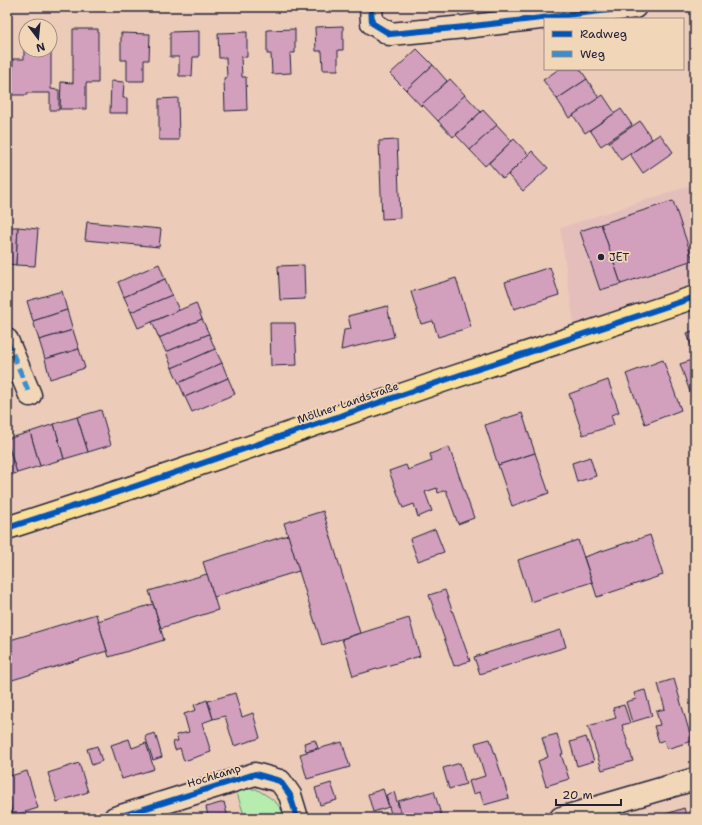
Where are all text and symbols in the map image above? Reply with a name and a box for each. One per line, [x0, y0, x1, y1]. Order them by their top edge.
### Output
north arrow [18, 18, 58, 58]
legend [544, 18, 684, 70]
text: Radweg [580, 26, 627, 42]
text: N [34, 39, 47, 56]
text: Weg [580, 46, 605, 62]
place label: JET [609, 250, 630, 265]
marker: JET [596, 252, 606, 262]
street label: Möllner Landstraße [295, 379, 401, 427]
street label: Hochkamp [185, 761, 243, 791]
scale bar [556, 781, 621, 807]
text: 20 m [562, 787, 593, 803]

